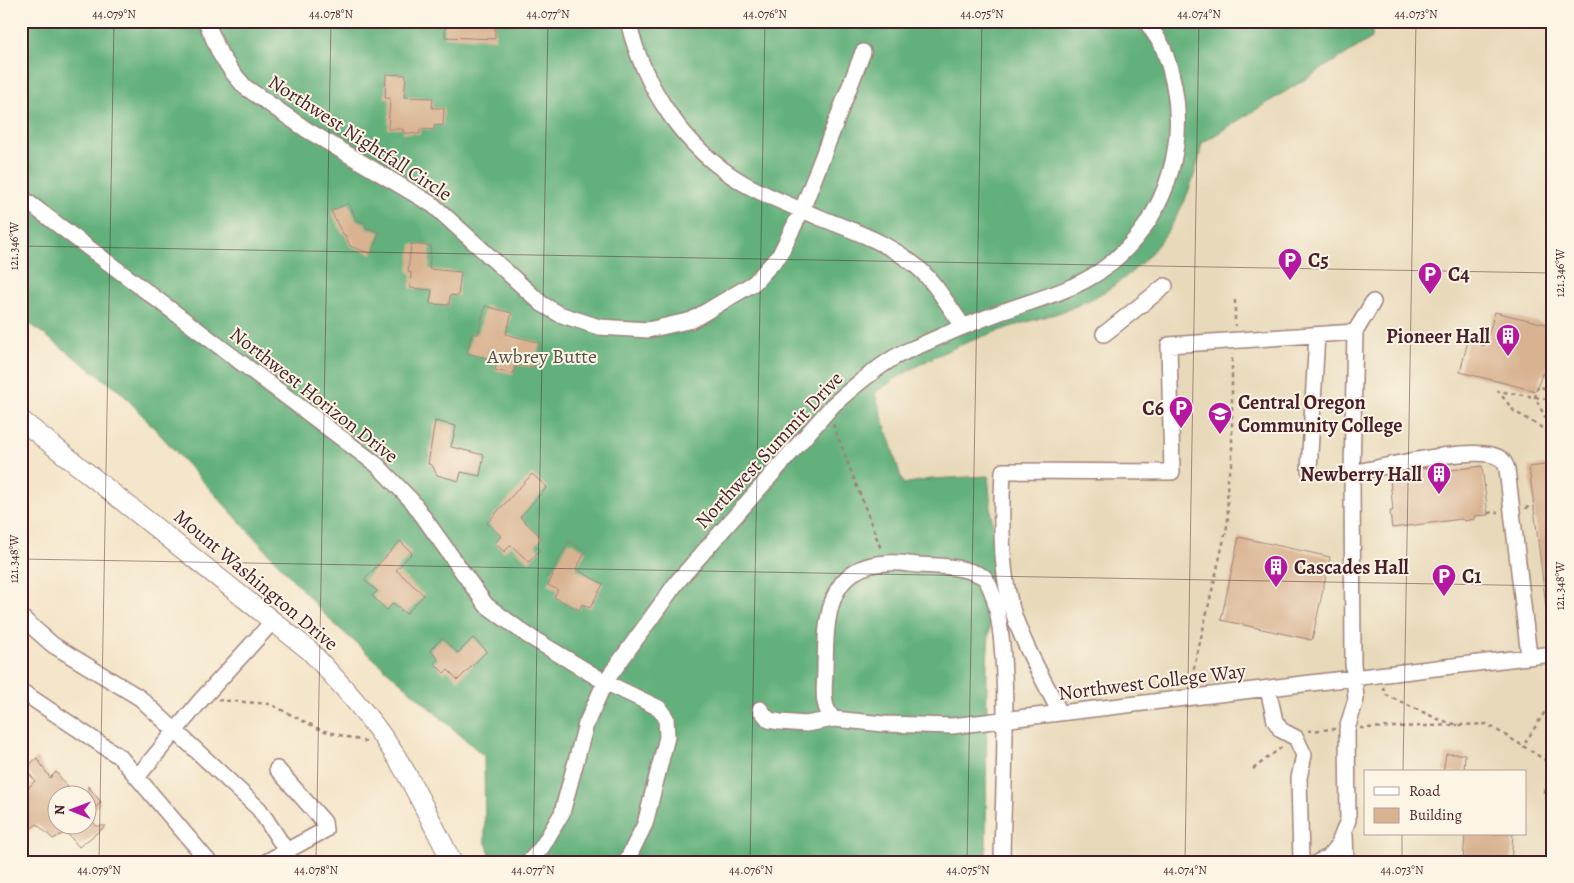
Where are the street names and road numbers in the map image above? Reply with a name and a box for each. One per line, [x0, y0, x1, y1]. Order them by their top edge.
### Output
street label: Northwest Nightfall Circle [263, 68, 457, 208]
street label: Northwest Horizon Drive [224, 321, 404, 469]
street label: Northwest Summit Drive [689, 366, 849, 534]
street label: Mount Washington Drive [168, 503, 344, 657]
street label: Northwest College Way [1057, 657, 1248, 707]

